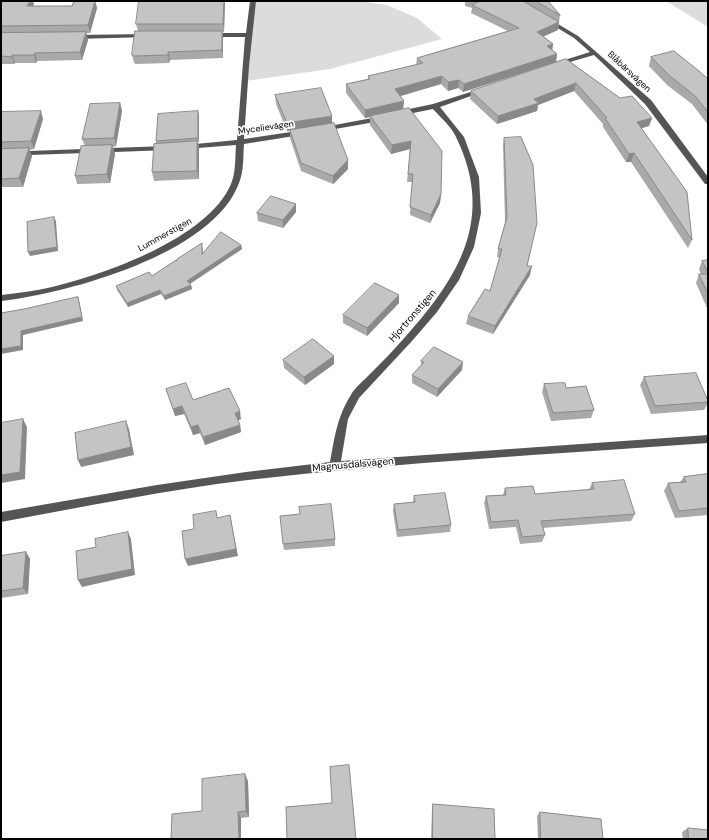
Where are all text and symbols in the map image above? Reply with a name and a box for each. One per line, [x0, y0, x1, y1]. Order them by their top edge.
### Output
street label: Blåbärsvägen [605, 49, 653, 95]
street label: Mycelievägen [237, 119, 295, 137]
street label: Lummerstigen [136, 216, 194, 254]
street label: Hjortronstigen [387, 287, 439, 345]
street label: Magnusdalsvägen [312, 455, 394, 475]

